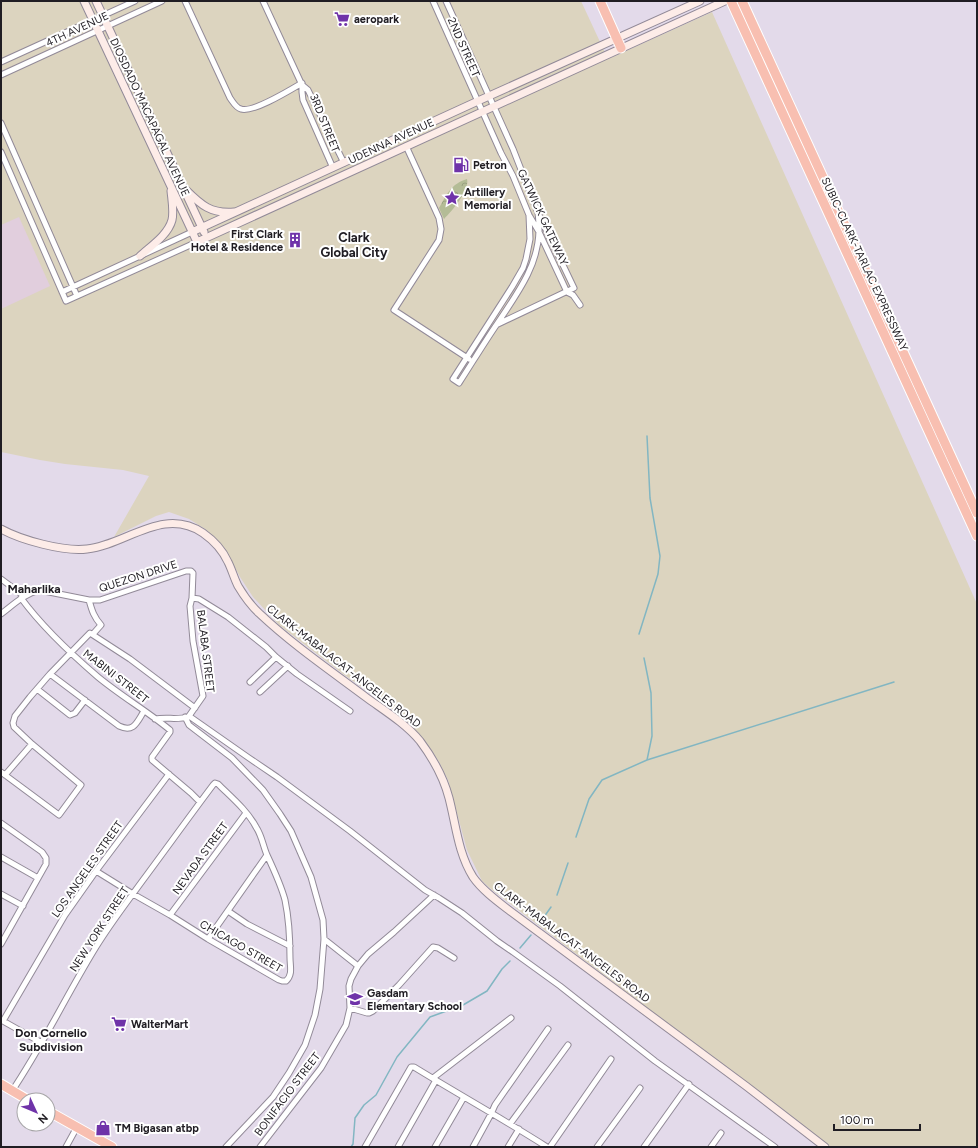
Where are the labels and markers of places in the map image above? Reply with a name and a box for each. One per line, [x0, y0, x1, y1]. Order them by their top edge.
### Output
supermarket icon: aeropark [333, 10, 351, 28]
place label: aeropark [354, 13, 399, 26]
fuel station icon: Petron [452, 156, 470, 174]
place label: Petron [473, 159, 507, 172]
place label: Artillery Memorial [464, 186, 511, 212]
place icon: Artillery Memorial [443, 189, 461, 207]
place label: First Clark Hotel & Residence [191, 228, 283, 254]
building icon: First Clark Hotel & Residence [286, 231, 304, 249]
place label: Gasdam Elementary School [367, 987, 462, 1013]
school or university icon: Gasdam Elementary School [346, 990, 364, 1008]
supermarket icon: WalterMart [110, 1015, 128, 1033]
place label: WalterMart [131, 1018, 189, 1031]
shop icon: TM Bigasan atbp [94, 1119, 112, 1137]
place label: TM Bigasan atbp [115, 1122, 199, 1135]

